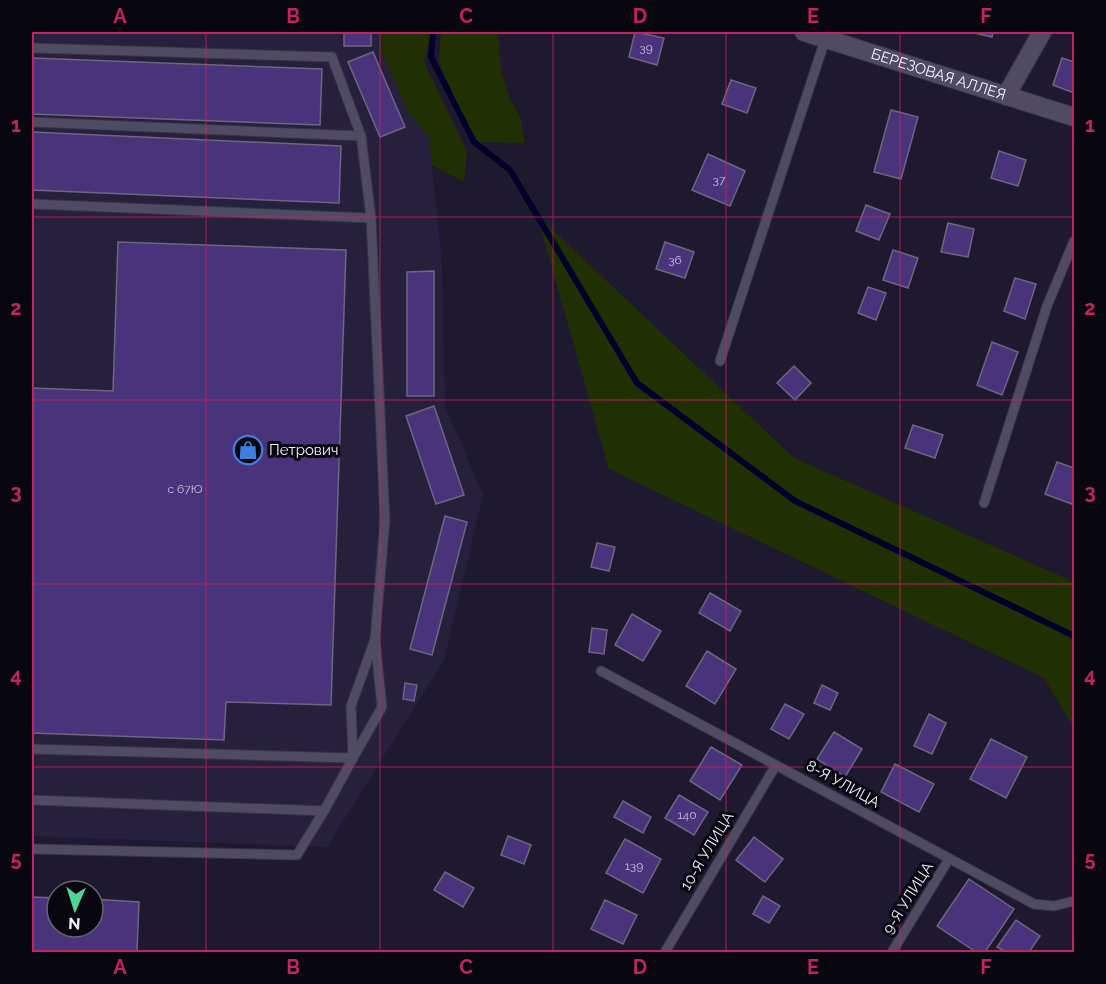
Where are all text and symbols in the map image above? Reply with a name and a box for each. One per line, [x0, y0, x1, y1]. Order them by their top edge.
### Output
text: A [113, 4, 127, 28]
text: B [286, 4, 300, 28]
text: C [459, 4, 473, 28]
text: D [633, 4, 647, 28]
text: E [807, 4, 819, 28]
text: F [980, 4, 992, 28]
house number: 39 [639, 41, 653, 55]
street label: БЕРЕЗОВАЯ АЛЛЕЯ [869, 45, 1008, 104]
text: 1 [11, 113, 21, 137]
text: 1 [1085, 113, 1095, 137]
house number: 37 [713, 173, 726, 187]
house number: 36 [668, 253, 682, 267]
text: 2 [10, 296, 22, 320]
text: 2 [1084, 296, 1096, 320]
shop icon: Петрович [232, 434, 264, 466]
place label: Петрович [269, 441, 339, 459]
text: 3 [10, 480, 22, 504]
text: 3 [1084, 480, 1096, 504]
house number: с 67Ю [167, 482, 203, 496]
text: 4 [10, 663, 22, 687]
text: 4 [1084, 663, 1096, 687]
street label: 8-Я УЛИЦА [803, 756, 883, 812]
house number: 140 [677, 808, 697, 822]
street label: 10-Я УЛИЦА [677, 809, 737, 893]
text: 5 [10, 847, 22, 871]
text: 5 [1084, 847, 1096, 871]
house number: 139 [625, 859, 643, 873]
street label: 9-Я УЛИЦА [879, 859, 937, 937]
north arrow [45, 879, 105, 939]
text: N [68, 914, 81, 933]
text: A [113, 955, 127, 979]
text: B [286, 955, 300, 979]
text: C [459, 955, 473, 979]
text: D [633, 955, 647, 979]
text: E [807, 955, 819, 979]
text: F [980, 955, 992, 979]

